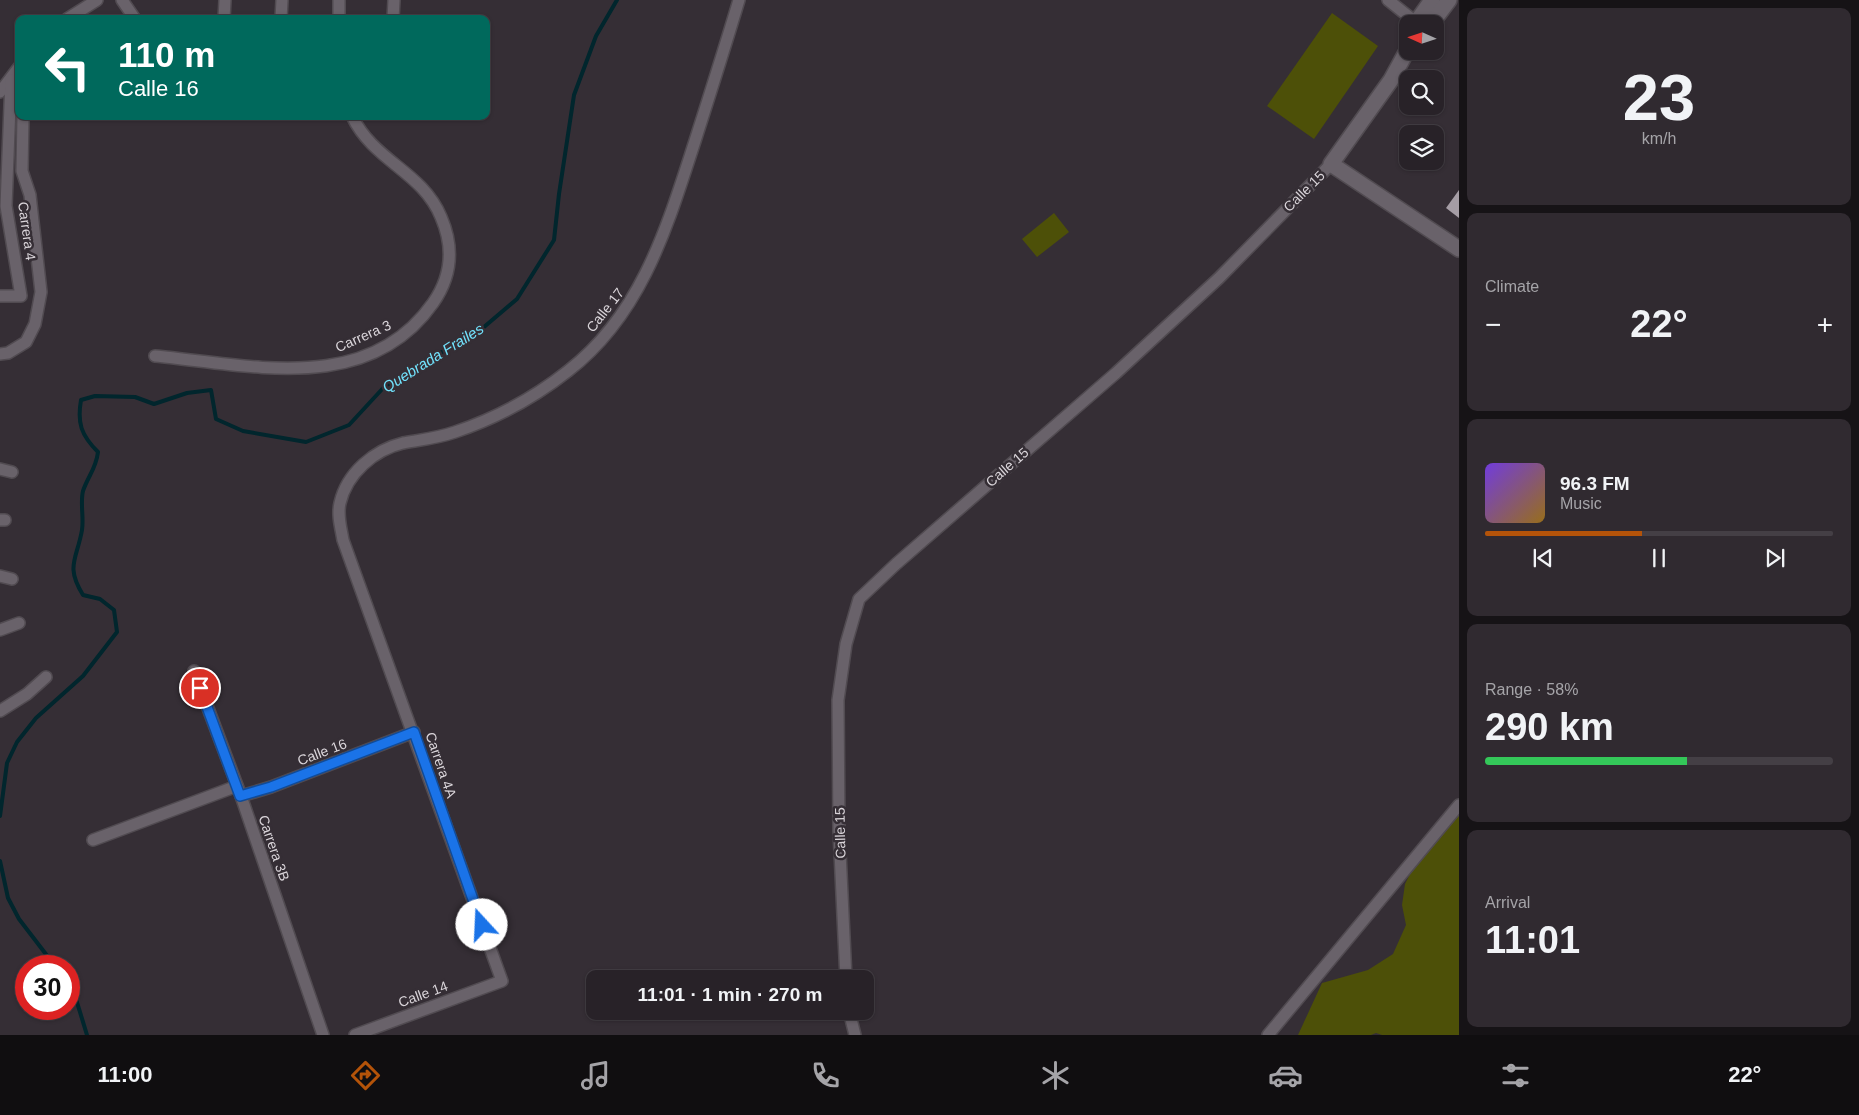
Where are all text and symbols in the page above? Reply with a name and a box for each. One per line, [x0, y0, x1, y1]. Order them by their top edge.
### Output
north arrow [1399, 15, 1444, 60]
map controls [1399, 15, 1444, 170]
icon: left [35, 35, 100, 100]
text: 110 m [118, 35, 215, 74]
text: 23 [1623, 61, 1695, 134]
button: search [1399, 70, 1444, 115]
text: Calle 16 [118, 76, 199, 101]
button: layers [1399, 125, 1444, 170]
text: km/h [1642, 130, 1676, 147]
street label: Calle 15 [1280, 167, 1328, 215]
street label: Carrera 4 [15, 201, 39, 262]
text: Climate [1485, 278, 1539, 295]
street label: Calle 17 [583, 285, 627, 335]
text: 22° [1630, 303, 1688, 345]
text: − [1485, 309, 1501, 340]
text: + [1817, 309, 1833, 340]
street label: Carrera 3 [333, 317, 393, 355]
water label: Quebrada Frailes [379, 319, 487, 395]
street label: Calle 15 [982, 444, 1032, 490]
text: 96.3 FM [1560, 473, 1630, 494]
text: Music [1560, 495, 1602, 512]
icon: previous [1529, 544, 1557, 572]
icon: pause [1645, 544, 1673, 572]
icon: next [1761, 544, 1789, 572]
pin [179, 667, 221, 709]
icon: arrive [186, 674, 214, 702]
text: Range · 58% [1485, 681, 1578, 698]
text: 290 km [1485, 706, 1614, 748]
street label: Carrera 4A [422, 730, 460, 801]
street label: Calle 16 [295, 735, 349, 769]
street label: Calle 15 [832, 807, 848, 859]
street label: Carrera 3B [255, 813, 293, 883]
text: Arrival [1485, 894, 1530, 911]
position arrow [455, 898, 507, 950]
text: 11:01 [1485, 919, 1580, 961]
speed limit sign: 30 [15, 955, 80, 1020]
street label: Calle 14 [396, 978, 450, 1010]
text: 11:01 · 1 min · 270 m [638, 984, 822, 1005]
icon: directions [348, 1058, 383, 1093]
icon: music [578, 1058, 613, 1093]
icon: phone [808, 1058, 843, 1093]
icon: climate [1038, 1058, 1073, 1093]
icon: car [1268, 1058, 1303, 1093]
icon: filters [1498, 1058, 1533, 1093]
text: 11:00 [98, 1062, 153, 1087]
text: 22° [1728, 1062, 1761, 1087]

